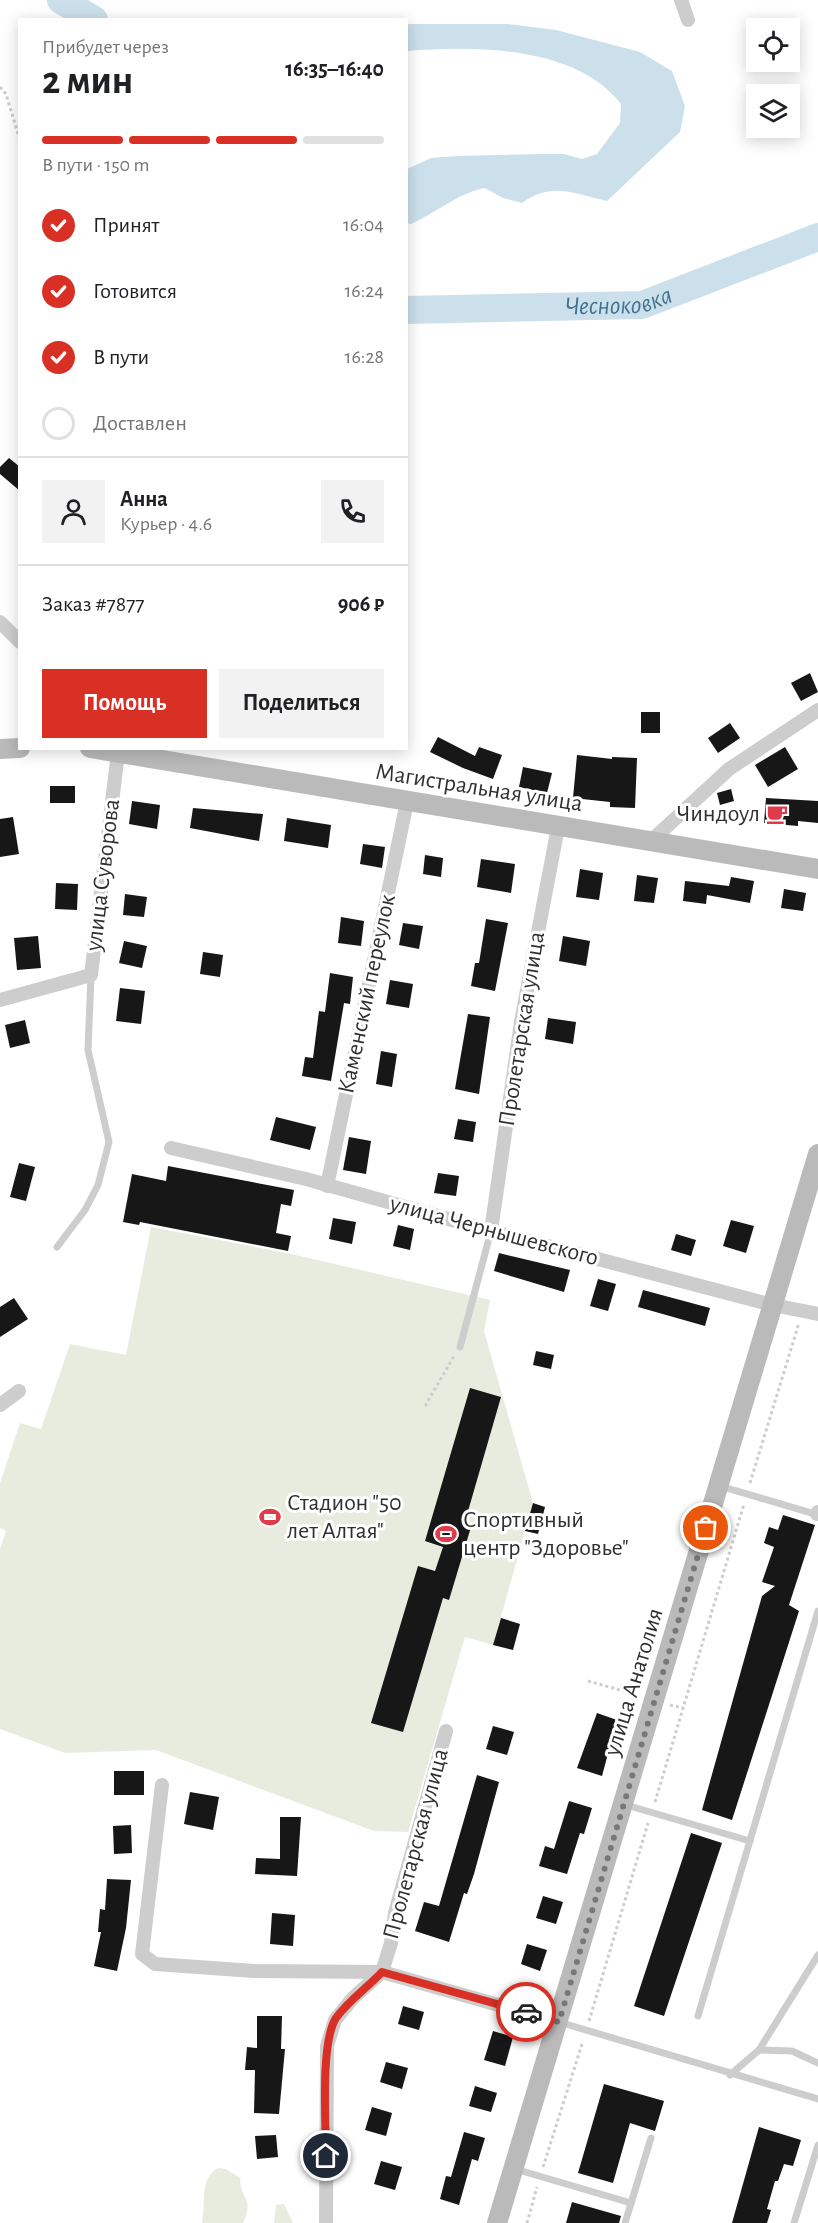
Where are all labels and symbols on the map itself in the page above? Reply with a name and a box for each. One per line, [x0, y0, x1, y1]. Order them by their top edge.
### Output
water label: Чесноковка [565, 282, 676, 320]
street label: Магистральная улица [374, 760, 584, 816]
street label: улица Суворова [82, 798, 124, 953]
place label: Чиндоул [676, 802, 760, 826]
cafe icon: Чиндоул [765, 802, 789, 826]
street label: Каменский переулок [334, 892, 400, 1096]
street label: Пролетарская улица [495, 930, 549, 1128]
street label: улица Чернышевского [386, 1191, 601, 1270]
place label: Стадион "50 лет Алтая" [287, 1491, 402, 1543]
pin [680, 1502, 731, 1553]
sports icon: Стадион "50 лет Алтая" [258, 1505, 282, 1529]
place label: Спортивный центр "Здоровье" [463, 1508, 629, 1560]
sports icon: Спортивный центр "Здоровье" [434, 1522, 458, 1546]
street label: улица Анатолия [600, 1605, 668, 1760]
street label: Пролетарская улица [379, 1746, 453, 1942]
courier [496, 1982, 556, 2042]
pin [300, 2130, 351, 2181]

